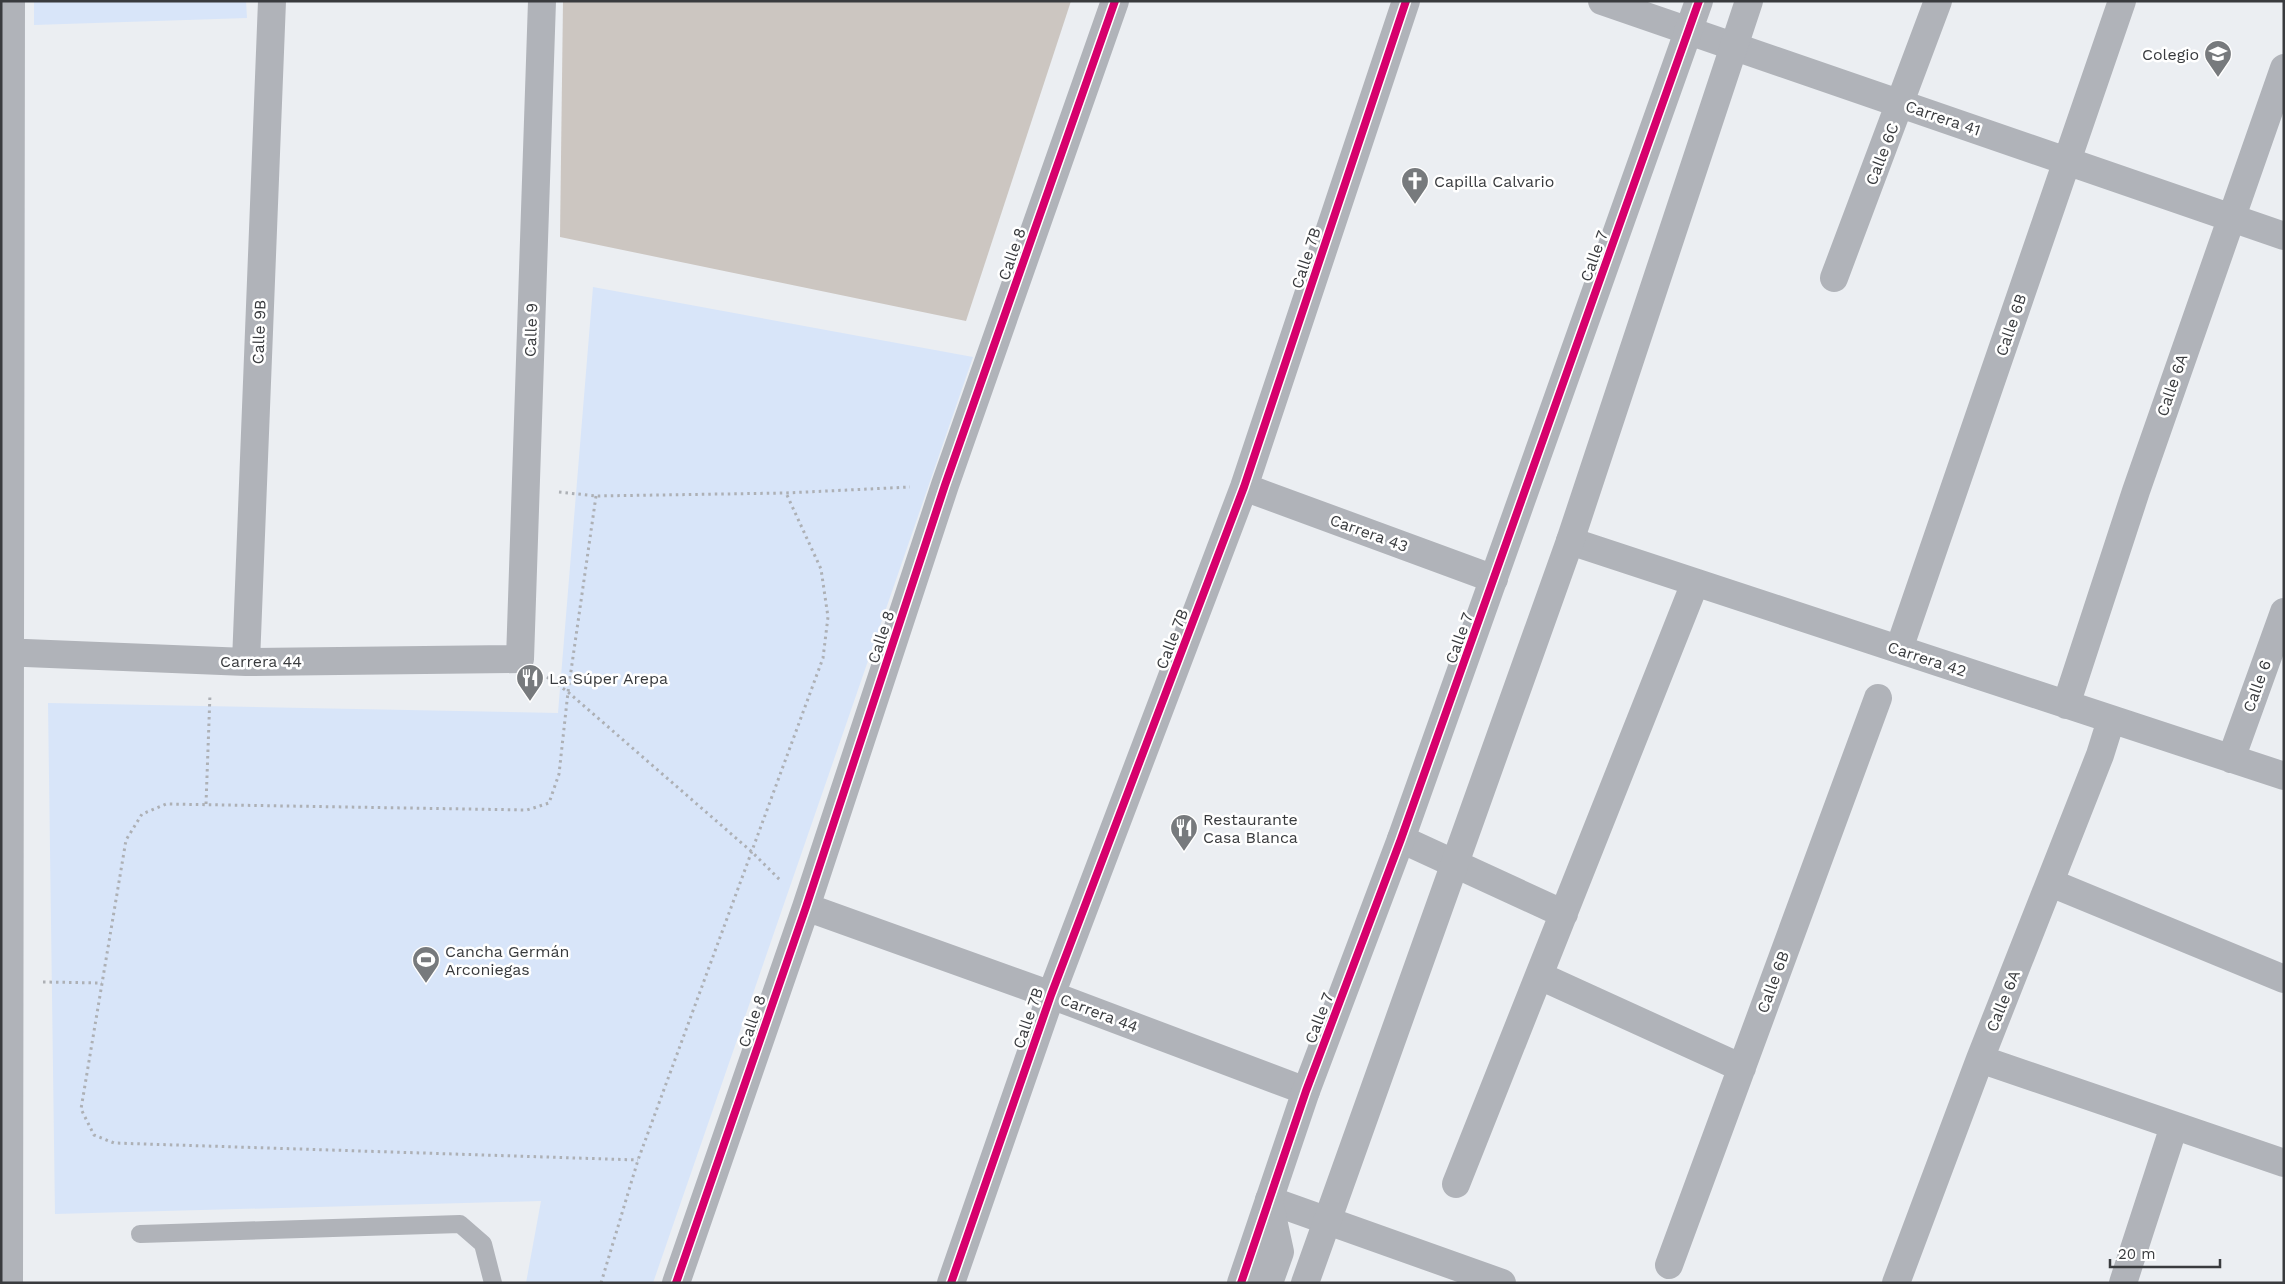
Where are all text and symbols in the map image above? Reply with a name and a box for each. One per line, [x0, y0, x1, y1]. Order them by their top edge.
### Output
school or university icon: Colegio [2203, 39, 2233, 78]
place label: Colegio [2142, 45, 2199, 64]
street label: Carrera 41 [1903, 96, 1983, 140]
street label: Calle 6C [1861, 120, 1903, 188]
church icon: Capilla Calvario [1400, 166, 1430, 205]
place label: Capilla Calvario [1434, 172, 1554, 191]
street label: Calle 8 [994, 225, 1030, 283]
street label: Calle 7B [1287, 225, 1325, 291]
street label: Calle 7 [1576, 228, 1612, 284]
street label: Calle 6B [1991, 291, 2031, 359]
street label: Calle 9B [248, 299, 270, 365]
street label: Calle 9 [521, 302, 541, 358]
street label: Calle 6A [2152, 351, 2192, 419]
street label: Carrera 43 [1327, 510, 1411, 556]
street label: Calle 7B [1152, 606, 1192, 672]
street label: Calle 8 [864, 608, 898, 666]
street label: Calle 7 [1441, 610, 1477, 666]
street label: Carrera 42 [1885, 637, 1969, 681]
street label: Carrera 44 [220, 652, 302, 671]
street label: Calle 6 [2239, 657, 2275, 715]
restaurant icon: La Súper Arepa [515, 663, 545, 702]
place label: La Súper Arepa [549, 669, 668, 688]
place label: Restaurante Casa Blanca [1203, 810, 1298, 847]
restaurant icon: Restaurante Casa Blanca [1169, 813, 1199, 852]
place label: Cancha Germán Arconiegas [445, 942, 570, 979]
sports icon: Cancha Germán Arconiegas [411, 945, 441, 984]
street label: Calle 6B [1753, 948, 1793, 1016]
street label: Calle 6A [1982, 967, 2024, 1035]
street label: Calle 7B [1009, 985, 1047, 1051]
street label: Carrera 44 [1057, 989, 1141, 1037]
street label: Calle 7 [1301, 990, 1337, 1046]
street label: Calle 8 [734, 992, 770, 1050]
scale bar [2110, 1236, 2220, 1268]
text: 20 m [2118, 1245, 2156, 1263]

